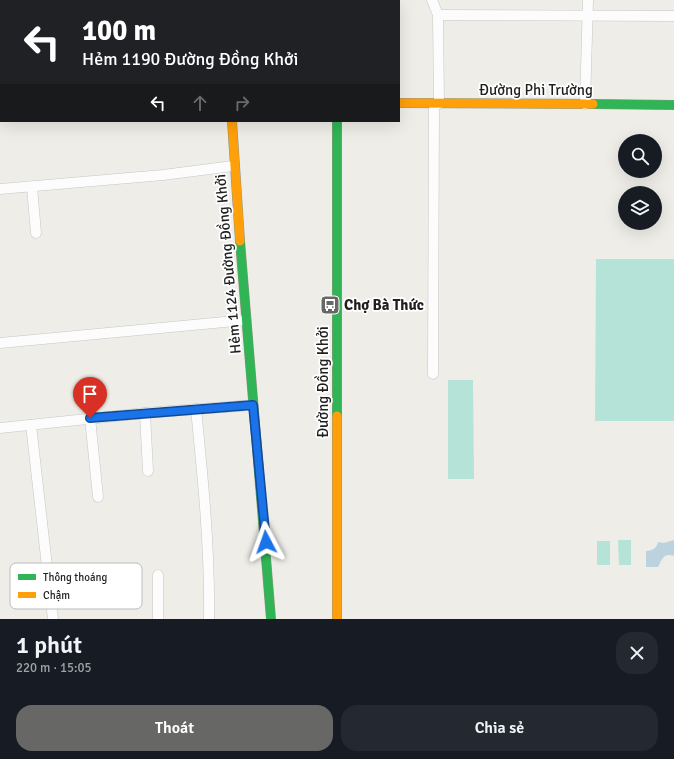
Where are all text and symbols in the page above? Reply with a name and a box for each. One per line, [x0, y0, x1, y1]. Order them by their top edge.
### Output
text: 100 m [82, 14, 156, 48]
icon: left [16, 16, 68, 68]
text: Hẻm 1190 Đường Đồng Khởi [82, 48, 298, 70]
street label: Đường Phi Trường [479, 81, 593, 99]
icon: left [147, 92, 169, 114]
icon: ahead [189, 92, 211, 114]
icon: right [231, 92, 253, 114]
map controls [618, 134, 662, 230]
button: search [618, 134, 662, 178]
street label: Hẻm 1124 Đường Đồng Khởi [211, 173, 245, 355]
button: layers [618, 186, 662, 230]
bus stop icon: Chợ Bà Thức [319, 294, 341, 316]
place label: Chợ Bà Thức [344, 296, 424, 314]
street label: Đường Đồng Khởi [314, 326, 332, 438]
pin [73, 377, 107, 418]
icon: arrive [79, 383, 101, 405]
position arrow [245, 521, 287, 563]
legend [10, 563, 142, 609]
text: Thông thoáng [43, 571, 107, 584]
text: Chậm [43, 589, 70, 602]
text: 1 phút [16, 630, 82, 660]
button: close [616, 632, 658, 674]
text: 220 m · 15:05 [16, 660, 92, 676]
button: Thoát [16, 705, 333, 751]
button: Chia sẻ [341, 705, 658, 751]

